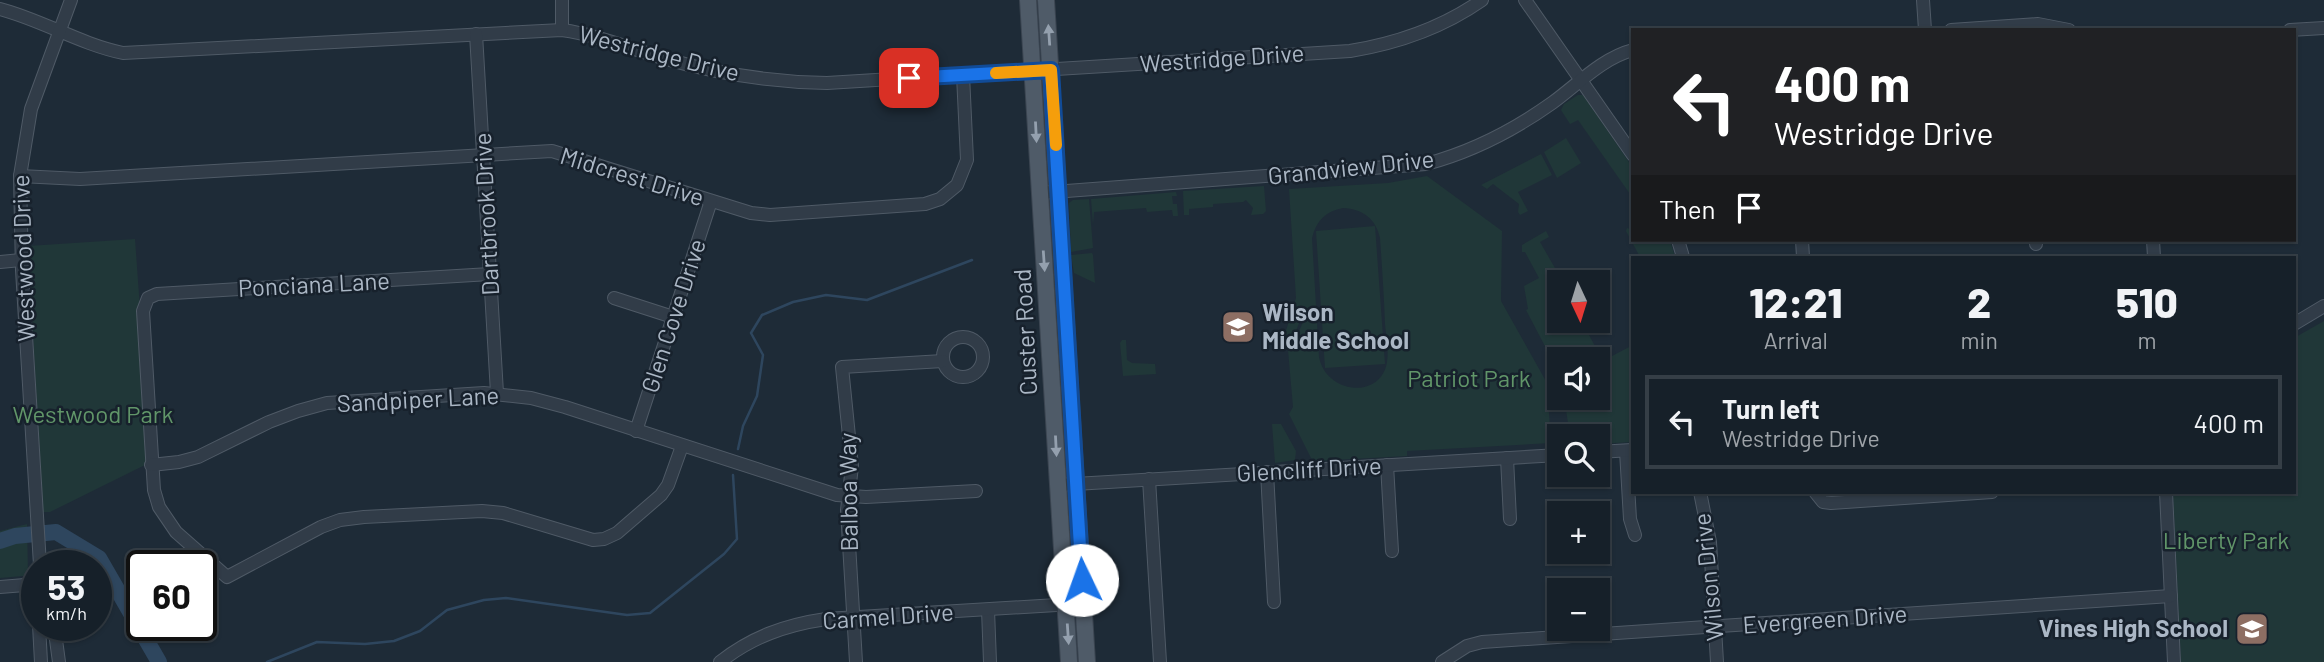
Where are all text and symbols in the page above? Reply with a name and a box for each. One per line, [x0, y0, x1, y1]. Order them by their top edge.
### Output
street label: Westridge Drive [576, 19, 743, 87]
one-way arrow [1043, 24, 1054, 46]
street label: Westridge Drive [1139, 37, 1305, 78]
pin [879, 48, 939, 108]
text: 400 m [1774, 53, 1910, 112]
icon: left [1659, 56, 1750, 147]
icon: arrive [890, 59, 928, 97]
text: Westridge Drive [1774, 113, 1993, 151]
one-way arrow [1031, 121, 1042, 143]
street label: Dartbrook Drive [467, 132, 504, 296]
street label: Midcrest Drive [557, 140, 708, 211]
street label: Grandview Drive [1266, 143, 1435, 190]
street label: Westwood Drive [5, 174, 40, 342]
icon: arrive [1730, 189, 1768, 227]
text: Then [1659, 193, 1716, 224]
street label: Glen Cove Drive [634, 235, 711, 396]
one-way arrow [1039, 250, 1050, 272]
street label: Ponciana Lane [237, 265, 391, 302]
street label: Custer Road [1007, 268, 1042, 396]
north arrow [1547, 270, 1610, 332]
map controls [1547, 270, 1610, 641]
text: 12:21 [1749, 276, 1842, 326]
text: 2 [1967, 276, 1991, 326]
text: 510 [2116, 276, 2178, 326]
place label: Wilson Middle School [1262, 297, 1409, 354]
school or university icon: Wilson Middle School [1219, 308, 1257, 346]
text: Arrival [1764, 326, 1828, 354]
text: min [1961, 326, 1998, 354]
text: m [2137, 326, 2156, 354]
button: sound [1547, 347, 1610, 410]
park label: Patriot Park [1407, 363, 1531, 392]
street label: Sandpiper Lane [336, 380, 500, 417]
text: Turn left [1722, 393, 1820, 424]
park label: Westwood Park [13, 399, 173, 428]
icon: left [1663, 403, 1701, 441]
text: 400 m [2194, 407, 2264, 438]
button: search [1547, 424, 1610, 487]
text: Westridge Drive [1722, 424, 1880, 452]
street label: Balboa Way [832, 432, 863, 552]
one-way arrow [1050, 436, 1061, 458]
street label: Glencliff Drive [1236, 450, 1382, 487]
button: + [1547, 501, 1610, 564]
street label: Wilson Drive [1686, 512, 1729, 643]
park label: Liberty Park [2163, 525, 2289, 554]
position arrow [1045, 543, 1119, 617]
speed limit sign: 60 [126, 550, 217, 641]
text: 53 [48, 565, 85, 607]
button: − [1547, 578, 1610, 641]
street label: Carmel Drive [821, 596, 955, 635]
street label: Evergreen Drive [1742, 598, 1908, 639]
text: km/h [46, 602, 87, 624]
school or university icon: Vines High School [2233, 610, 2271, 648]
place label: Vines High School [2039, 613, 2228, 642]
one-way arrow [1062, 623, 1073, 645]

